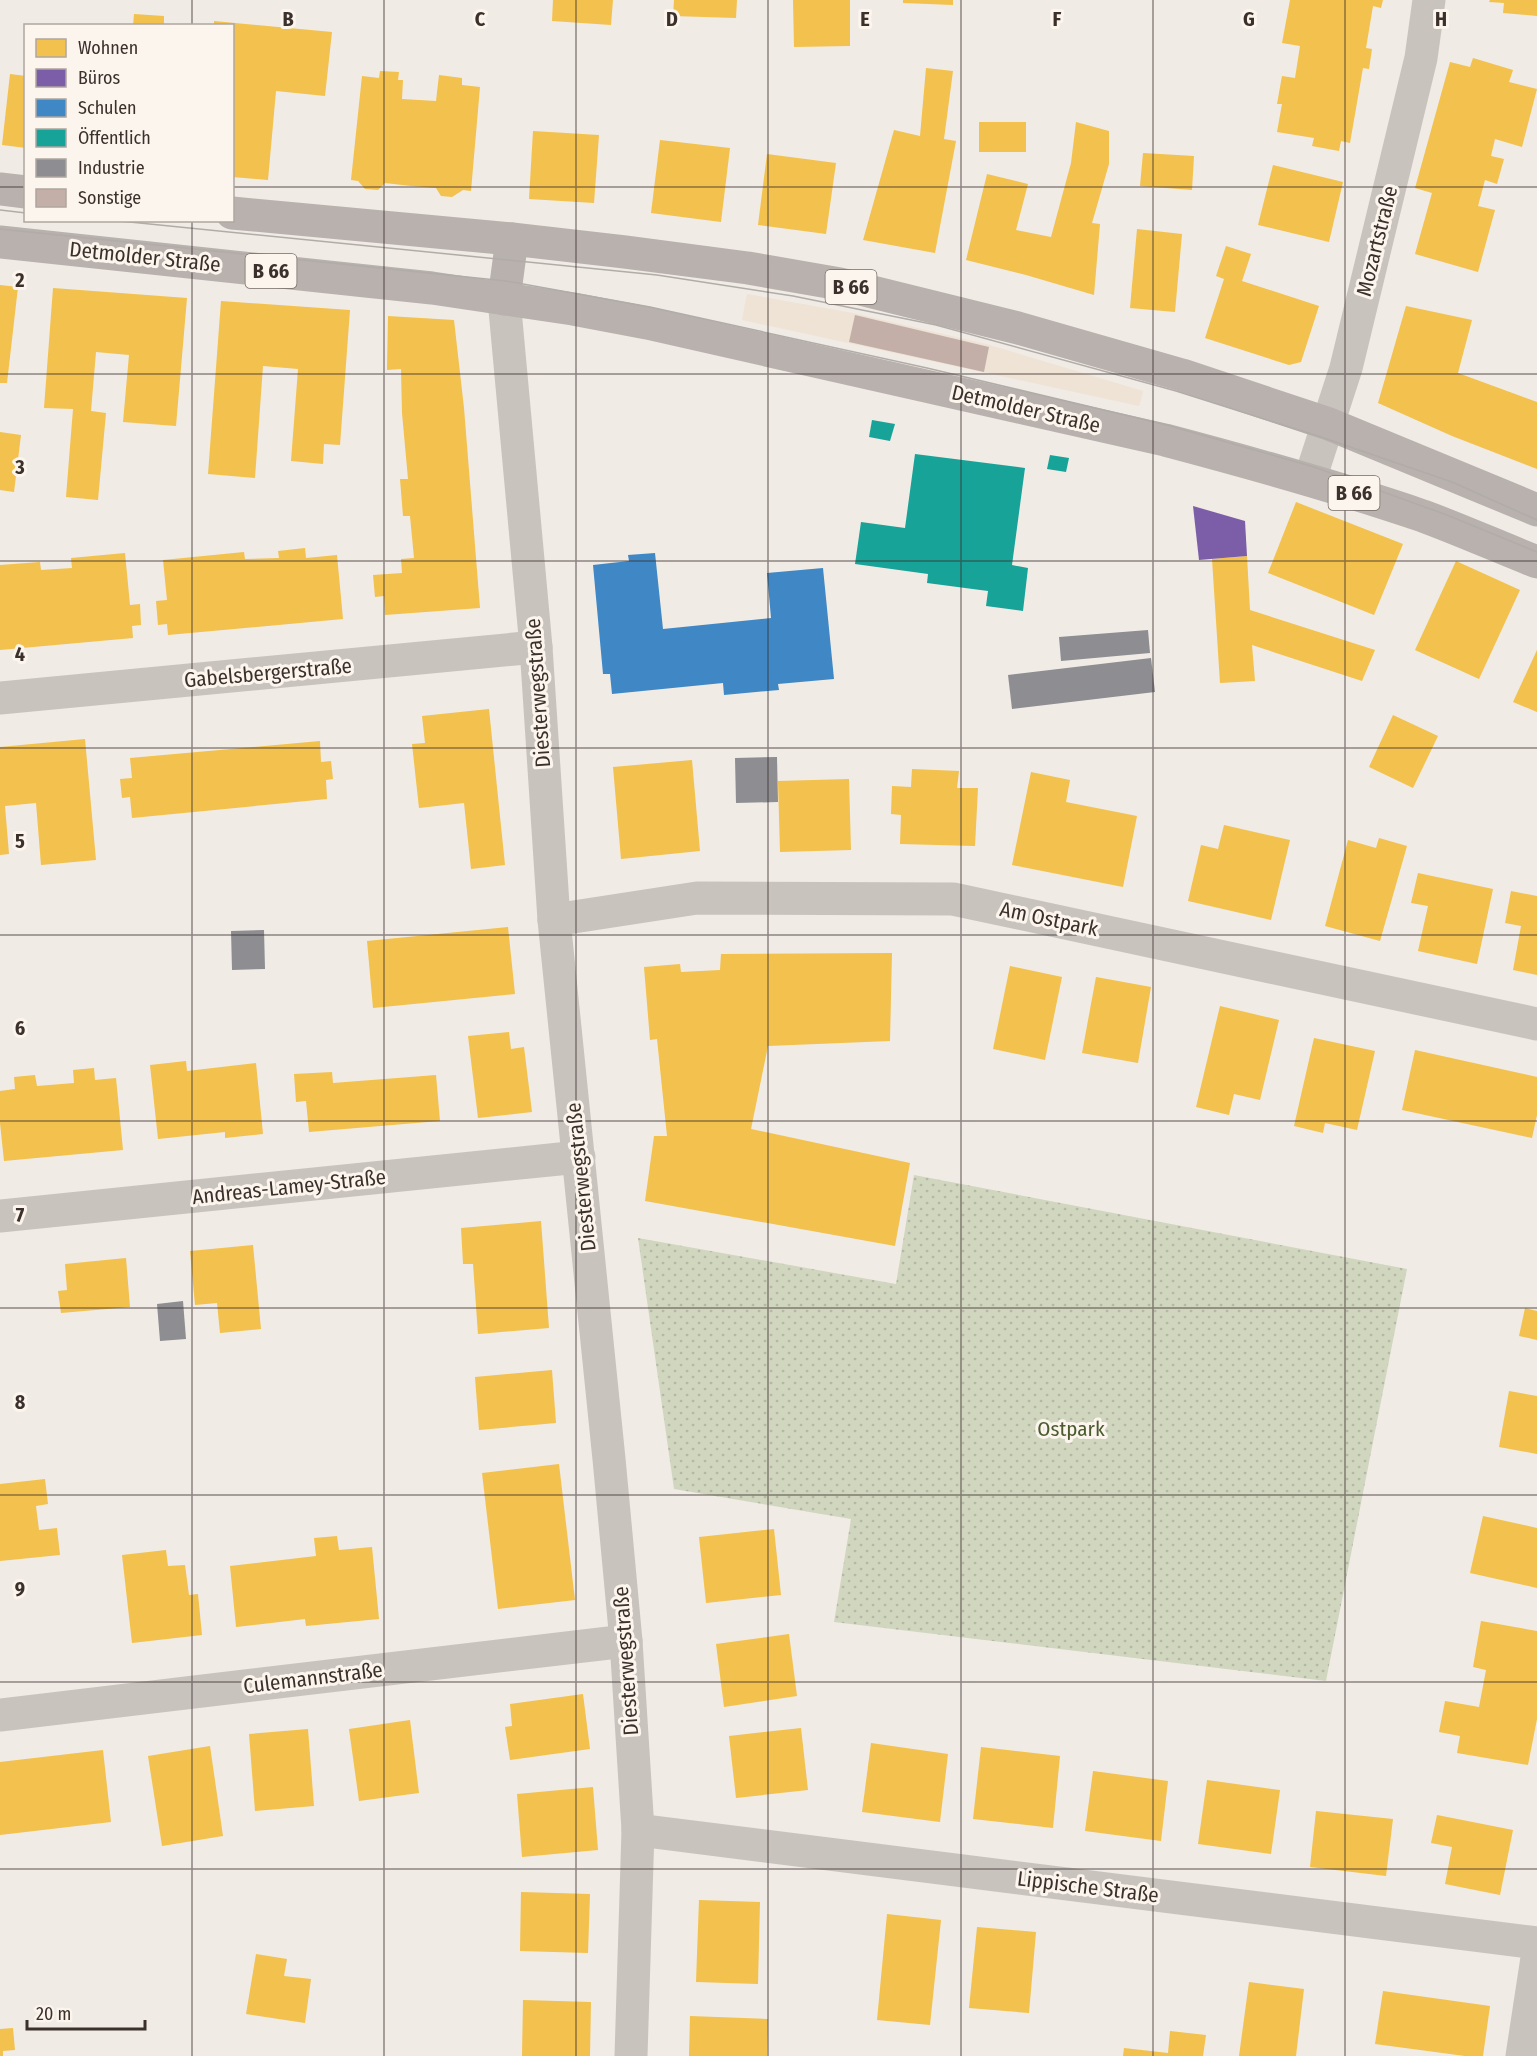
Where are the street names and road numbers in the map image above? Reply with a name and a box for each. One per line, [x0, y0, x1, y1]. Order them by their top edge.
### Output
street label: Mozartstraße [1351, 183, 1403, 299]
street label: Detmolder Straße [68, 236, 222, 278]
road number: B 66 [246, 254, 296, 288]
road number: B 66 [826, 270, 876, 304]
street label: Detmolder Straße [949, 379, 1103, 439]
road number: B 66 [1328, 476, 1380, 510]
street label: Diesterwegstraße [520, 618, 556, 768]
street label: Gabelsbergerstraße [183, 653, 353, 693]
street label: Am Ostpark [998, 896, 1101, 942]
street label: Diesterwegstraße [560, 1101, 602, 1253]
street label: Andreas-Lamey-Straße [191, 1164, 387, 1210]
street label: Diesterwegstraße [608, 1586, 644, 1736]
street label: Culemannstraße [242, 1657, 384, 1699]
street label: Lippische Straße [1016, 1865, 1160, 1909]

